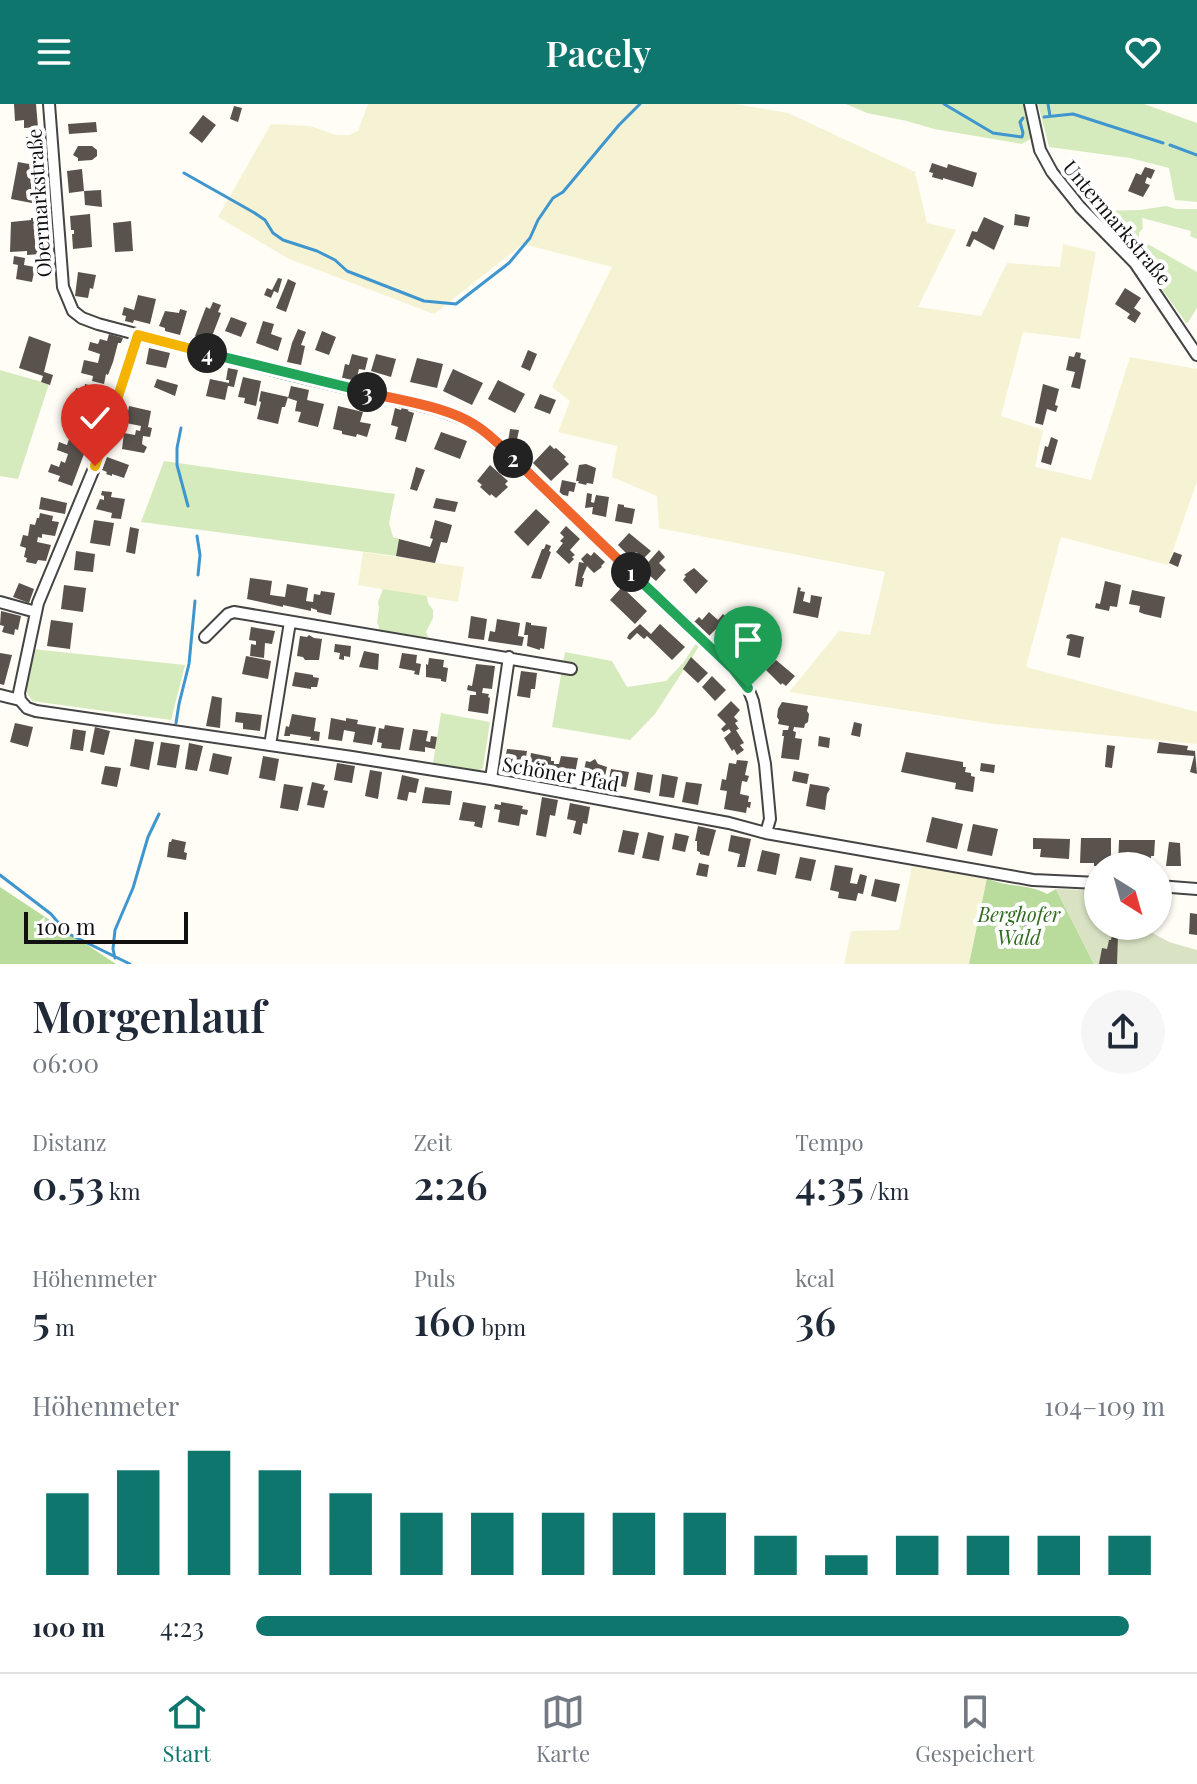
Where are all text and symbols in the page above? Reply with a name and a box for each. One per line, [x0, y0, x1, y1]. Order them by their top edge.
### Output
text: Pacely [546, 28, 651, 76]
icon: menu [32, 30, 76, 74]
icon: heart [1121, 30, 1165, 74]
street label: Obermarkstraße [19, 128, 57, 278]
street label: Untermarkstraße [1058, 154, 1178, 290]
pin: 4 [187, 333, 227, 373]
text: 4 [201, 338, 213, 368]
pin: 3 [347, 372, 387, 412]
text: 3 [362, 377, 372, 407]
pin [61, 384, 129, 466]
icon: check [73, 396, 117, 440]
pin: 2 [493, 438, 533, 478]
text: 2 [507, 443, 519, 473]
pin: 1 [611, 552, 651, 592]
text: 1 [627, 557, 635, 587]
pin [714, 606, 782, 688]
icon: arrive [726, 618, 770, 662]
street label: Schöner Pfad [500, 749, 622, 797]
north arrow [1084, 852, 1172, 940]
map controls [1084, 852, 1172, 940]
park label: Berghofer Wald [977, 900, 1062, 950]
scale bar [24, 908, 188, 944]
text: 100 m [36, 911, 96, 941]
text: Morgenlauf [32, 985, 265, 1044]
button: share [1081, 990, 1165, 1074]
text: 06:00 [32, 1045, 99, 1080]
text: Distanz [32, 1127, 107, 1157]
text: Zeit [414, 1127, 452, 1157]
text: Tempo [795, 1127, 864, 1157]
text: 0.53 [32, 1157, 104, 1210]
text: 2:26 [414, 1157, 488, 1210]
text: 4:35 [795, 1157, 864, 1210]
text: km [104, 1176, 141, 1206]
text: /km [864, 1176, 909, 1206]
text: Höhenmeter [32, 1263, 157, 1293]
text: Puls [414, 1263, 455, 1293]
text: kcal [795, 1263, 835, 1293]
text: 5 [32, 1293, 50, 1346]
text: 160 [414, 1293, 476, 1346]
text: 36 [795, 1293, 836, 1346]
text: m [50, 1312, 75, 1342]
text: bpm [476, 1312, 526, 1342]
text: Höhenmeter [32, 1388, 179, 1423]
text: 104–109 m [1044, 1388, 1165, 1423]
text: 100 m [32, 1609, 105, 1644]
text: 4:23 [160, 1609, 204, 1644]
tab: Start [163, 1690, 211, 1768]
tab: Karte [536, 1690, 590, 1768]
tab: Gespeichert [915, 1690, 1034, 1768]

